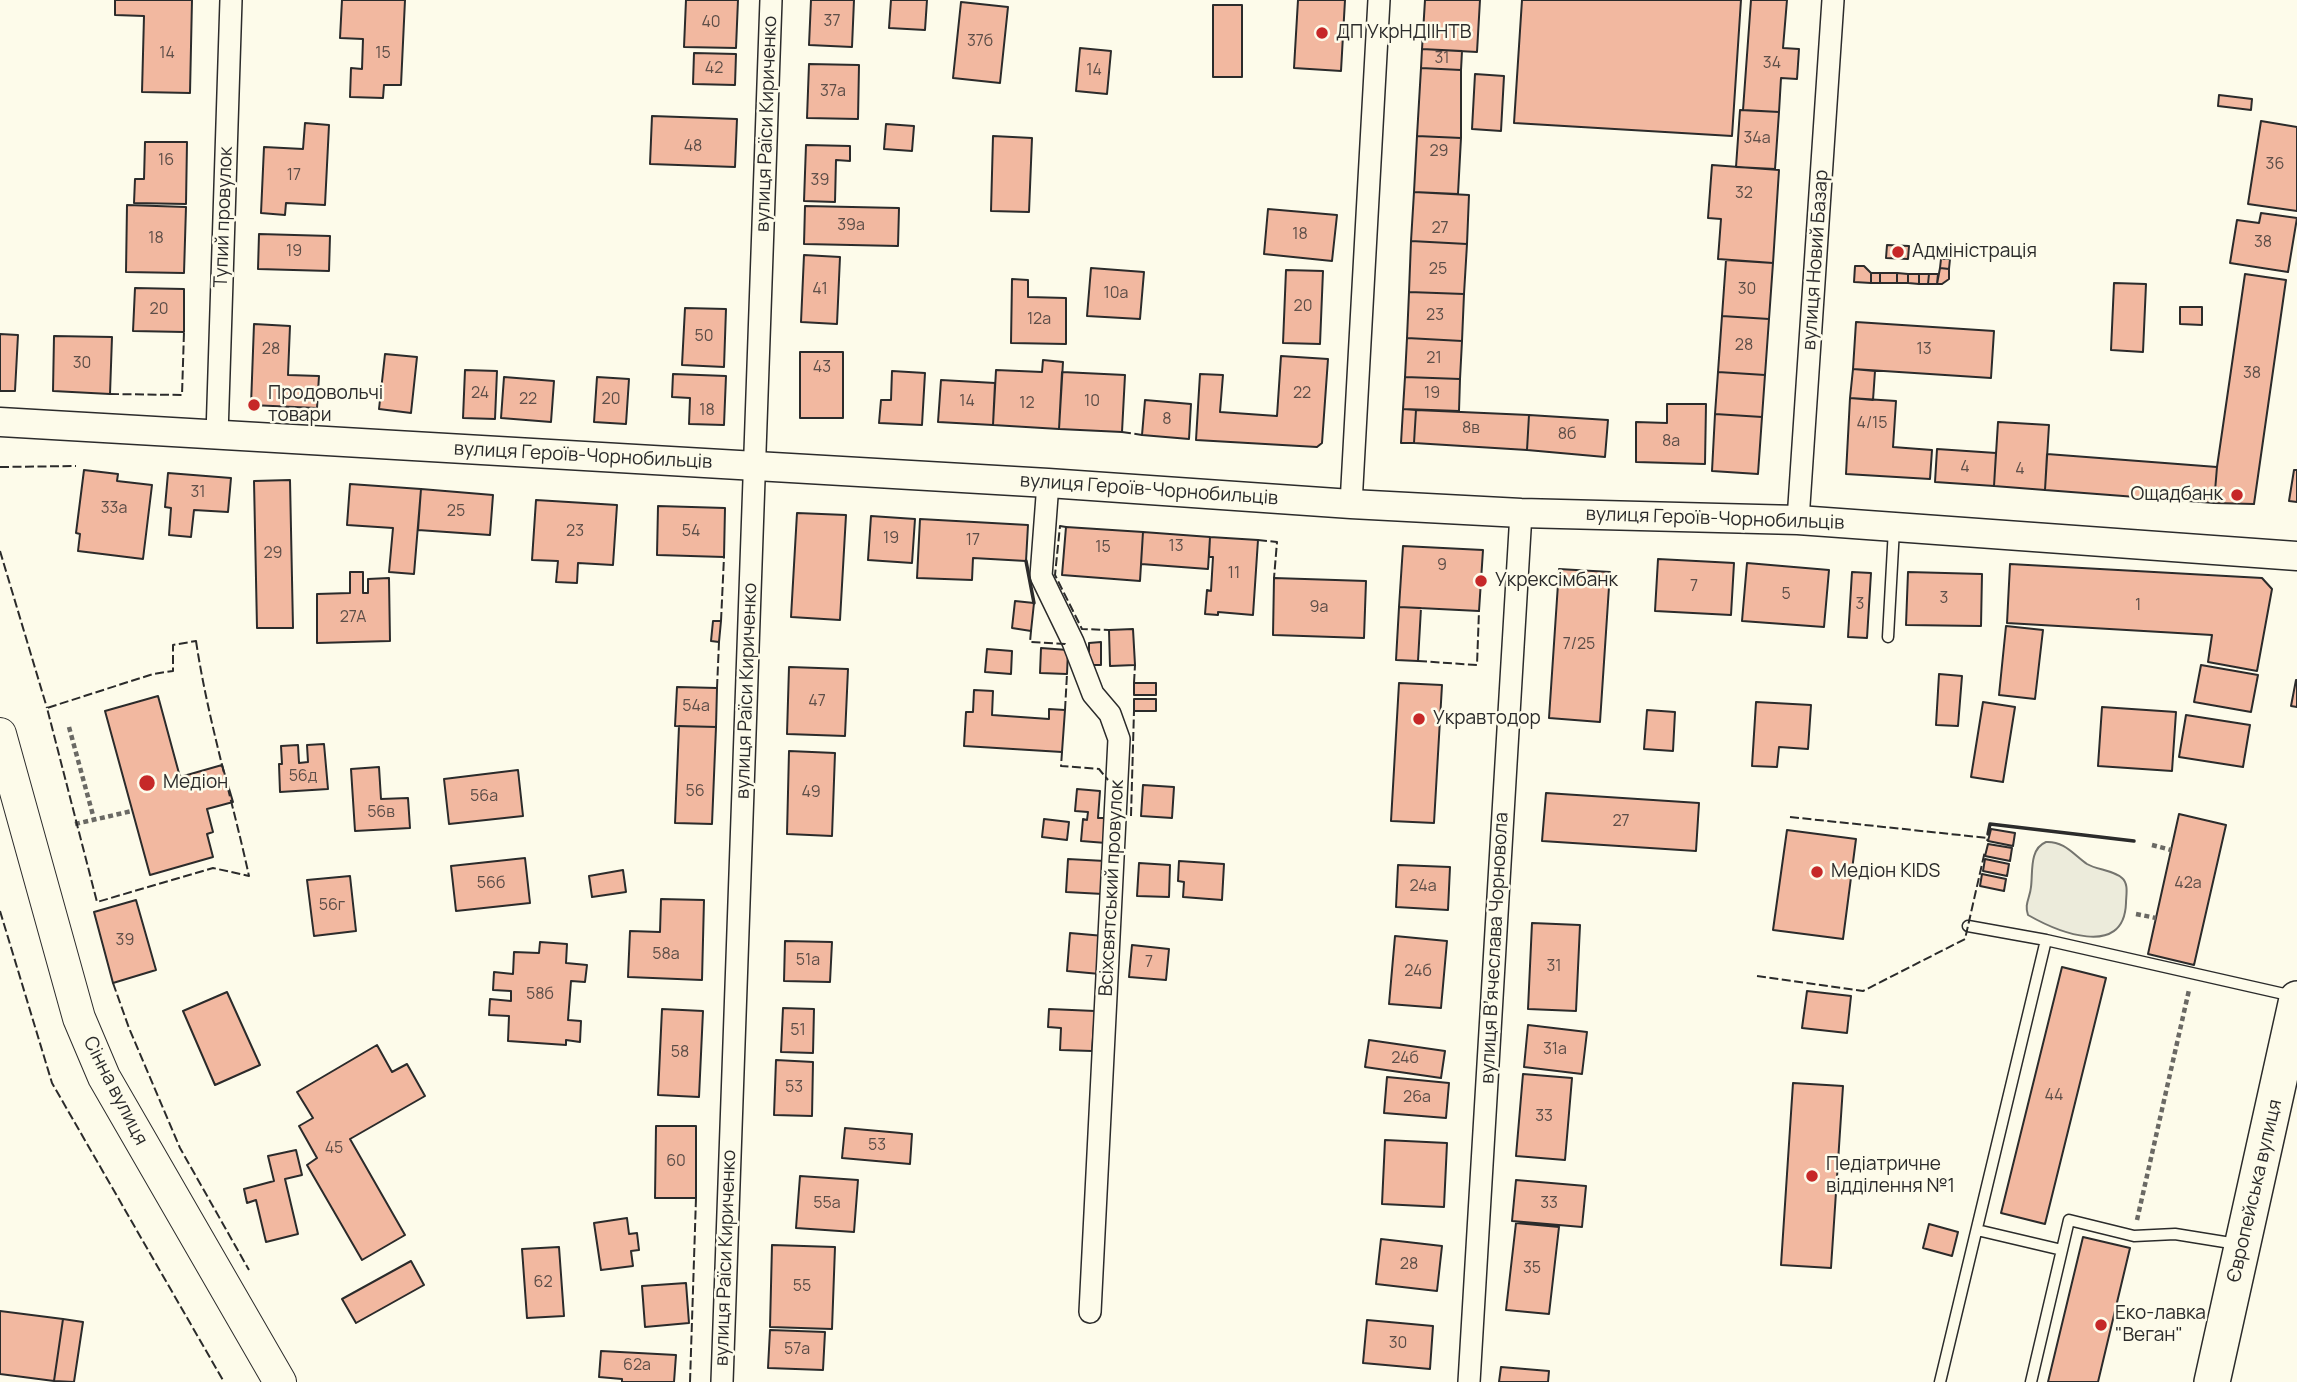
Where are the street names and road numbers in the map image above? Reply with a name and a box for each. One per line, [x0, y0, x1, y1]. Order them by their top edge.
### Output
street label: вулиця Раїси Кириченко [752, 15, 782, 233]
street label: Тупий провулок [210, 146, 238, 288]
street label: вулиця Новий Базар [1798, 169, 1834, 351]
street label: вулиця Героїв-Чорнобильців [453, 438, 713, 474]
street label: вулиця Героїв-Чорнобильців [1019, 470, 1279, 510]
street label: вулиця Героїв-Чорнобильців [1585, 503, 1845, 535]
street label: вулиця Раїси Кириченко [732, 582, 762, 800]
street label: Всіхсвятський провулок [1095, 779, 1129, 997]
street label: вулиця Вʼячеслава Чорновола [1477, 812, 1513, 1084]
street label: Сінна вулиця [78, 1033, 152, 1149]
street label: Європейська вулиця [2223, 1097, 2287, 1285]
street label: вулиця Раїси Кириченко [711, 1149, 741, 1367]

